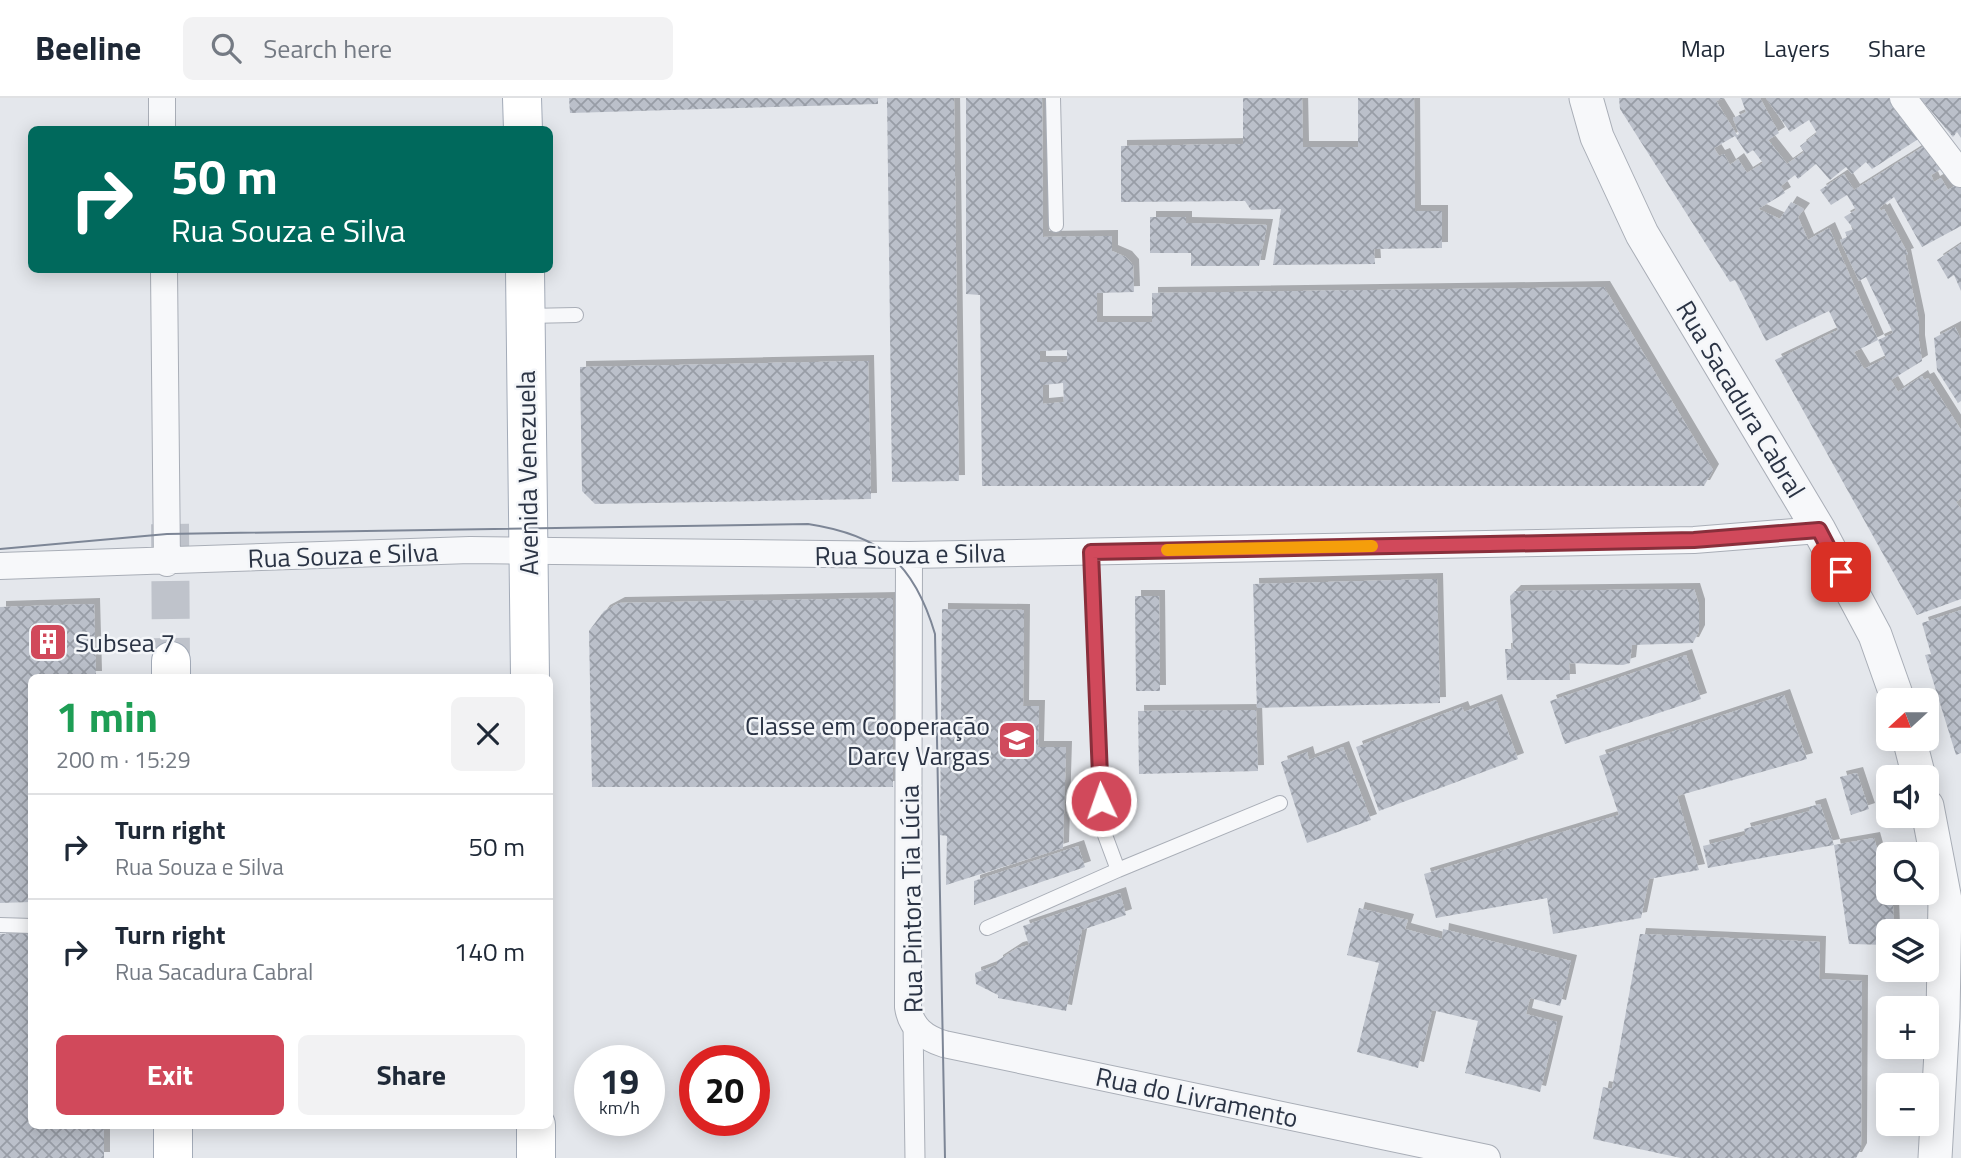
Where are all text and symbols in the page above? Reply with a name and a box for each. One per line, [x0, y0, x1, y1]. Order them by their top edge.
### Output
search box [183, 17, 673, 80]
text: Beeline [35, 23, 141, 73]
icon: search [207, 29, 245, 67]
text: Search here [263, 29, 392, 68]
text: Map [1681, 30, 1726, 66]
text: Layers [1764, 30, 1830, 66]
text: Share [1868, 30, 1926, 66]
text: 50 m [171, 138, 278, 213]
icon: right [56, 154, 147, 245]
text: Rua Souza e Silva [171, 206, 406, 254]
street label: Rua Sacadura Cabral [1667, 293, 1815, 505]
street label: Avenida Venezuela [506, 370, 548, 576]
street label: Rua Souza e Silva [247, 532, 439, 578]
street label: Rua Souza e Silva [814, 533, 1006, 575]
pin [1811, 542, 1871, 602]
icon: arrive [1822, 553, 1860, 591]
building icon: Subsea 7 [27, 621, 69, 663]
place label: Subsea 7 [75, 623, 175, 662]
text: 1 min [56, 684, 158, 748]
north arrow [1876, 688, 1939, 751]
map controls [1876, 688, 1939, 1136]
button: close [451, 697, 525, 771]
place label: Classe em Cooperação Darcy Vargas [745, 706, 990, 775]
school or university icon: Classe em Cooperação Darcy Vargas [996, 719, 1038, 761]
text: 200 m · 15:29 [56, 742, 191, 777]
position arrow [1064, 764, 1138, 838]
button: sound [1876, 765, 1939, 828]
street label: Rua Pintora Tia Lúcia [890, 784, 932, 1014]
text: Turn right [115, 810, 226, 849]
text: 50 m [468, 827, 525, 866]
icon: right [56, 828, 94, 866]
button: search [1876, 842, 1939, 905]
text: Rua Souza e Silva [115, 849, 284, 884]
text: Turn right [115, 915, 226, 954]
button: layers [1876, 919, 1939, 982]
text: 140 m [454, 932, 525, 971]
icon: right [56, 933, 94, 971]
text: Rua Sacadura Cabral [115, 954, 313, 989]
button: + [1876, 996, 1939, 1059]
button: Exit [56, 1035, 284, 1115]
button: Share [298, 1035, 525, 1115]
speed limit sign: 20 [679, 1045, 770, 1136]
text: 19 [600, 1054, 639, 1108]
street label: Rua do Livramento [1092, 1057, 1302, 1137]
button: − [1876, 1073, 1939, 1136]
text: km/h [599, 1094, 640, 1121]

